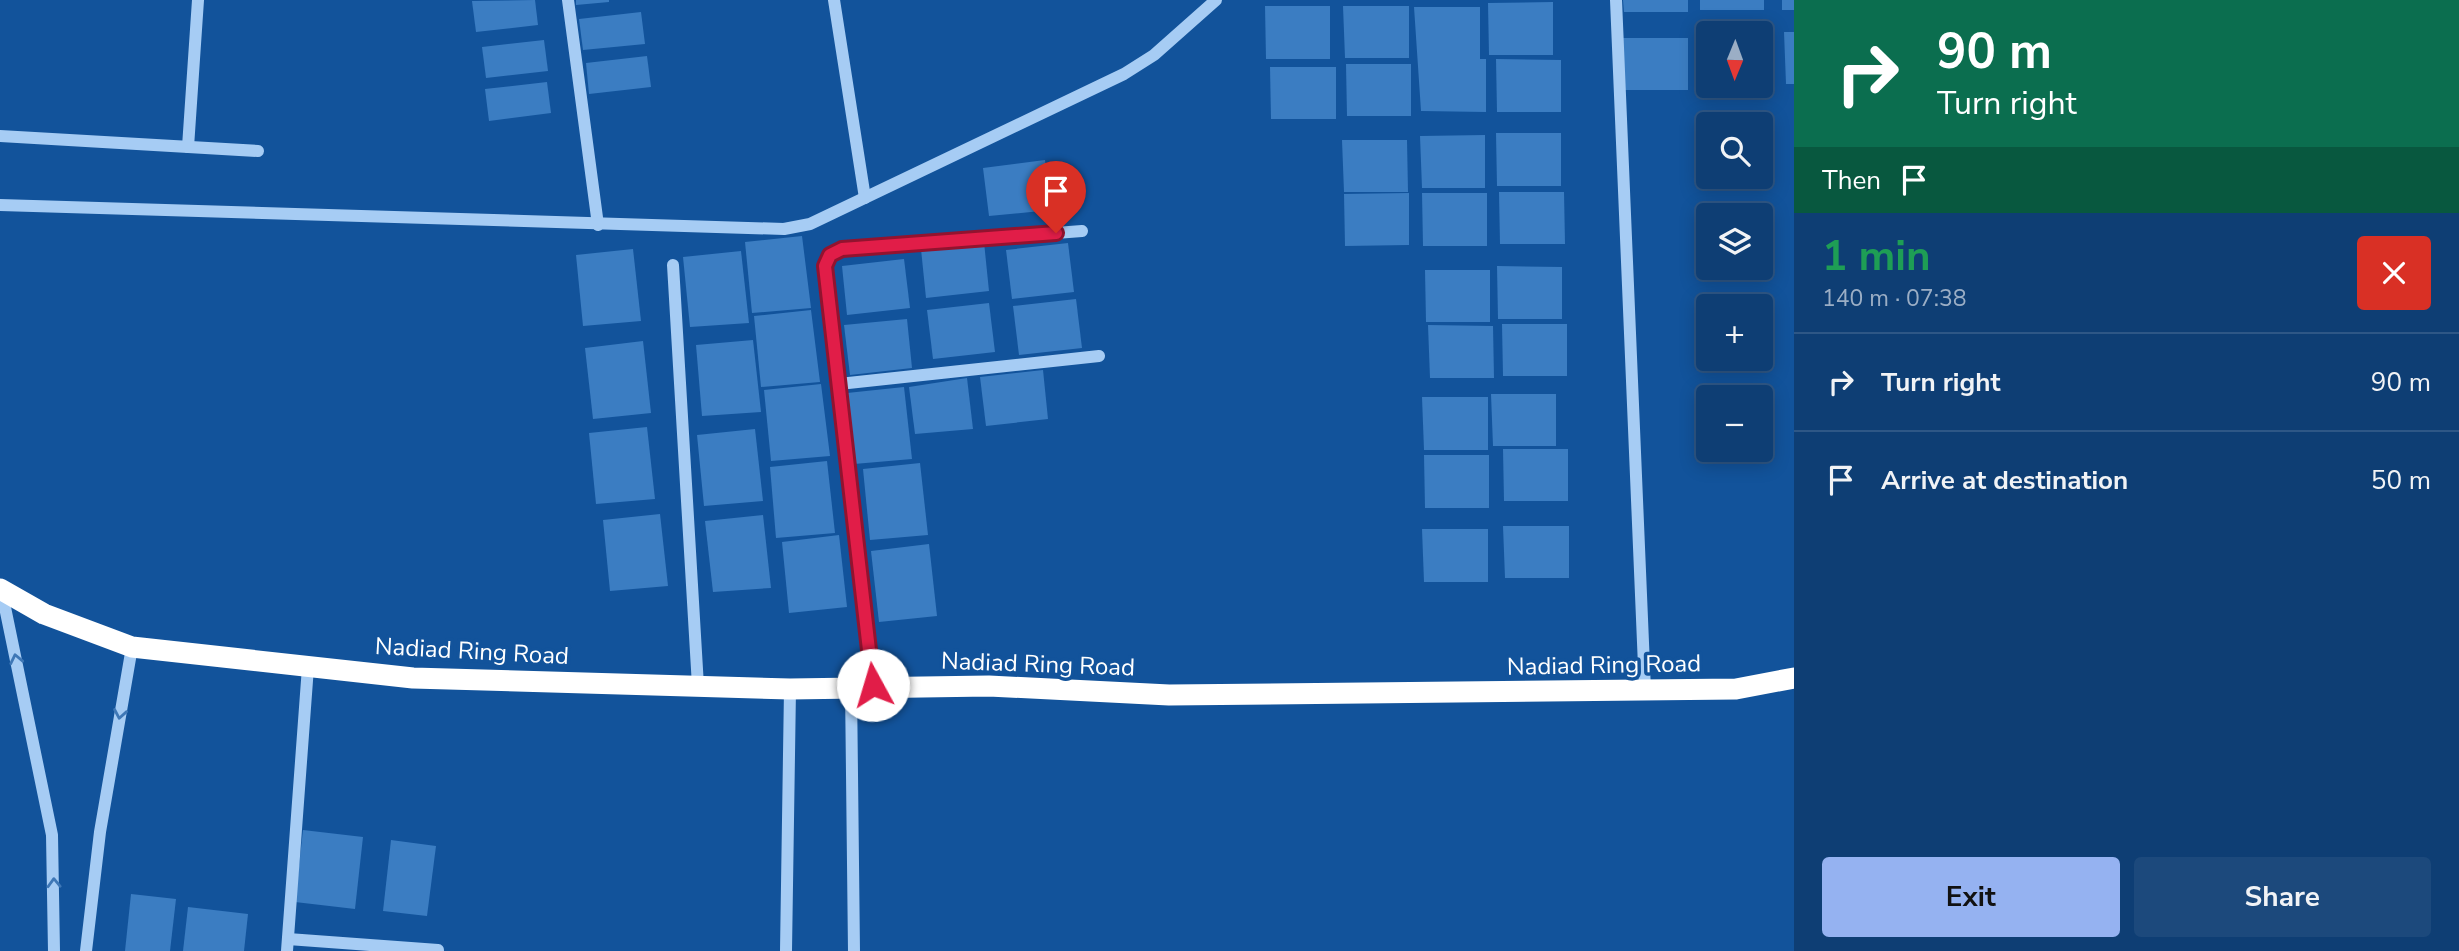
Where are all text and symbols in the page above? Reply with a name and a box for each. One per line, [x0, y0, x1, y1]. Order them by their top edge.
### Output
text: 90 m [1937, 18, 2052, 85]
north arrow [1696, 21, 1773, 98]
map controls [1696, 21, 1773, 462]
icon: right [1822, 28, 1913, 119]
text: Turn right [1937, 82, 2077, 125]
button: search [1696, 112, 1773, 189]
pin [1026, 161, 1086, 233]
icon: arrive [1895, 161, 1933, 199]
text: Then [1822, 163, 1881, 198]
icon: arrive [1037, 172, 1075, 210]
button: layers [1696, 203, 1773, 280]
text: 1 min [1822, 228, 1931, 285]
button: close [2357, 236, 2431, 310]
text: 140 m · 07:38 [1822, 283, 1967, 314]
button: + [1696, 294, 1773, 371]
icon: right [1822, 363, 1860, 401]
text: Turn right [1881, 365, 2000, 400]
text: 90 m [2371, 365, 2431, 400]
button: − [1696, 385, 1773, 462]
icon: arrive [1822, 461, 1860, 499]
text: Arrive at destination [1881, 463, 2128, 498]
text: 50 m [2371, 463, 2431, 498]
street label: Nadiad Ring Road [374, 630, 570, 672]
street label: Nadiad Ring Road [940, 645, 1136, 683]
street label: Nadiad Ring Road [1507, 647, 1701, 683]
position arrow [836, 648, 910, 722]
one-way arrow [10, 653, 25, 665]
one-way arrow [114, 708, 129, 720]
button: Exit [1822, 857, 2120, 937]
button: Share [2134, 857, 2431, 937]
one-way arrow [46, 877, 61, 888]

